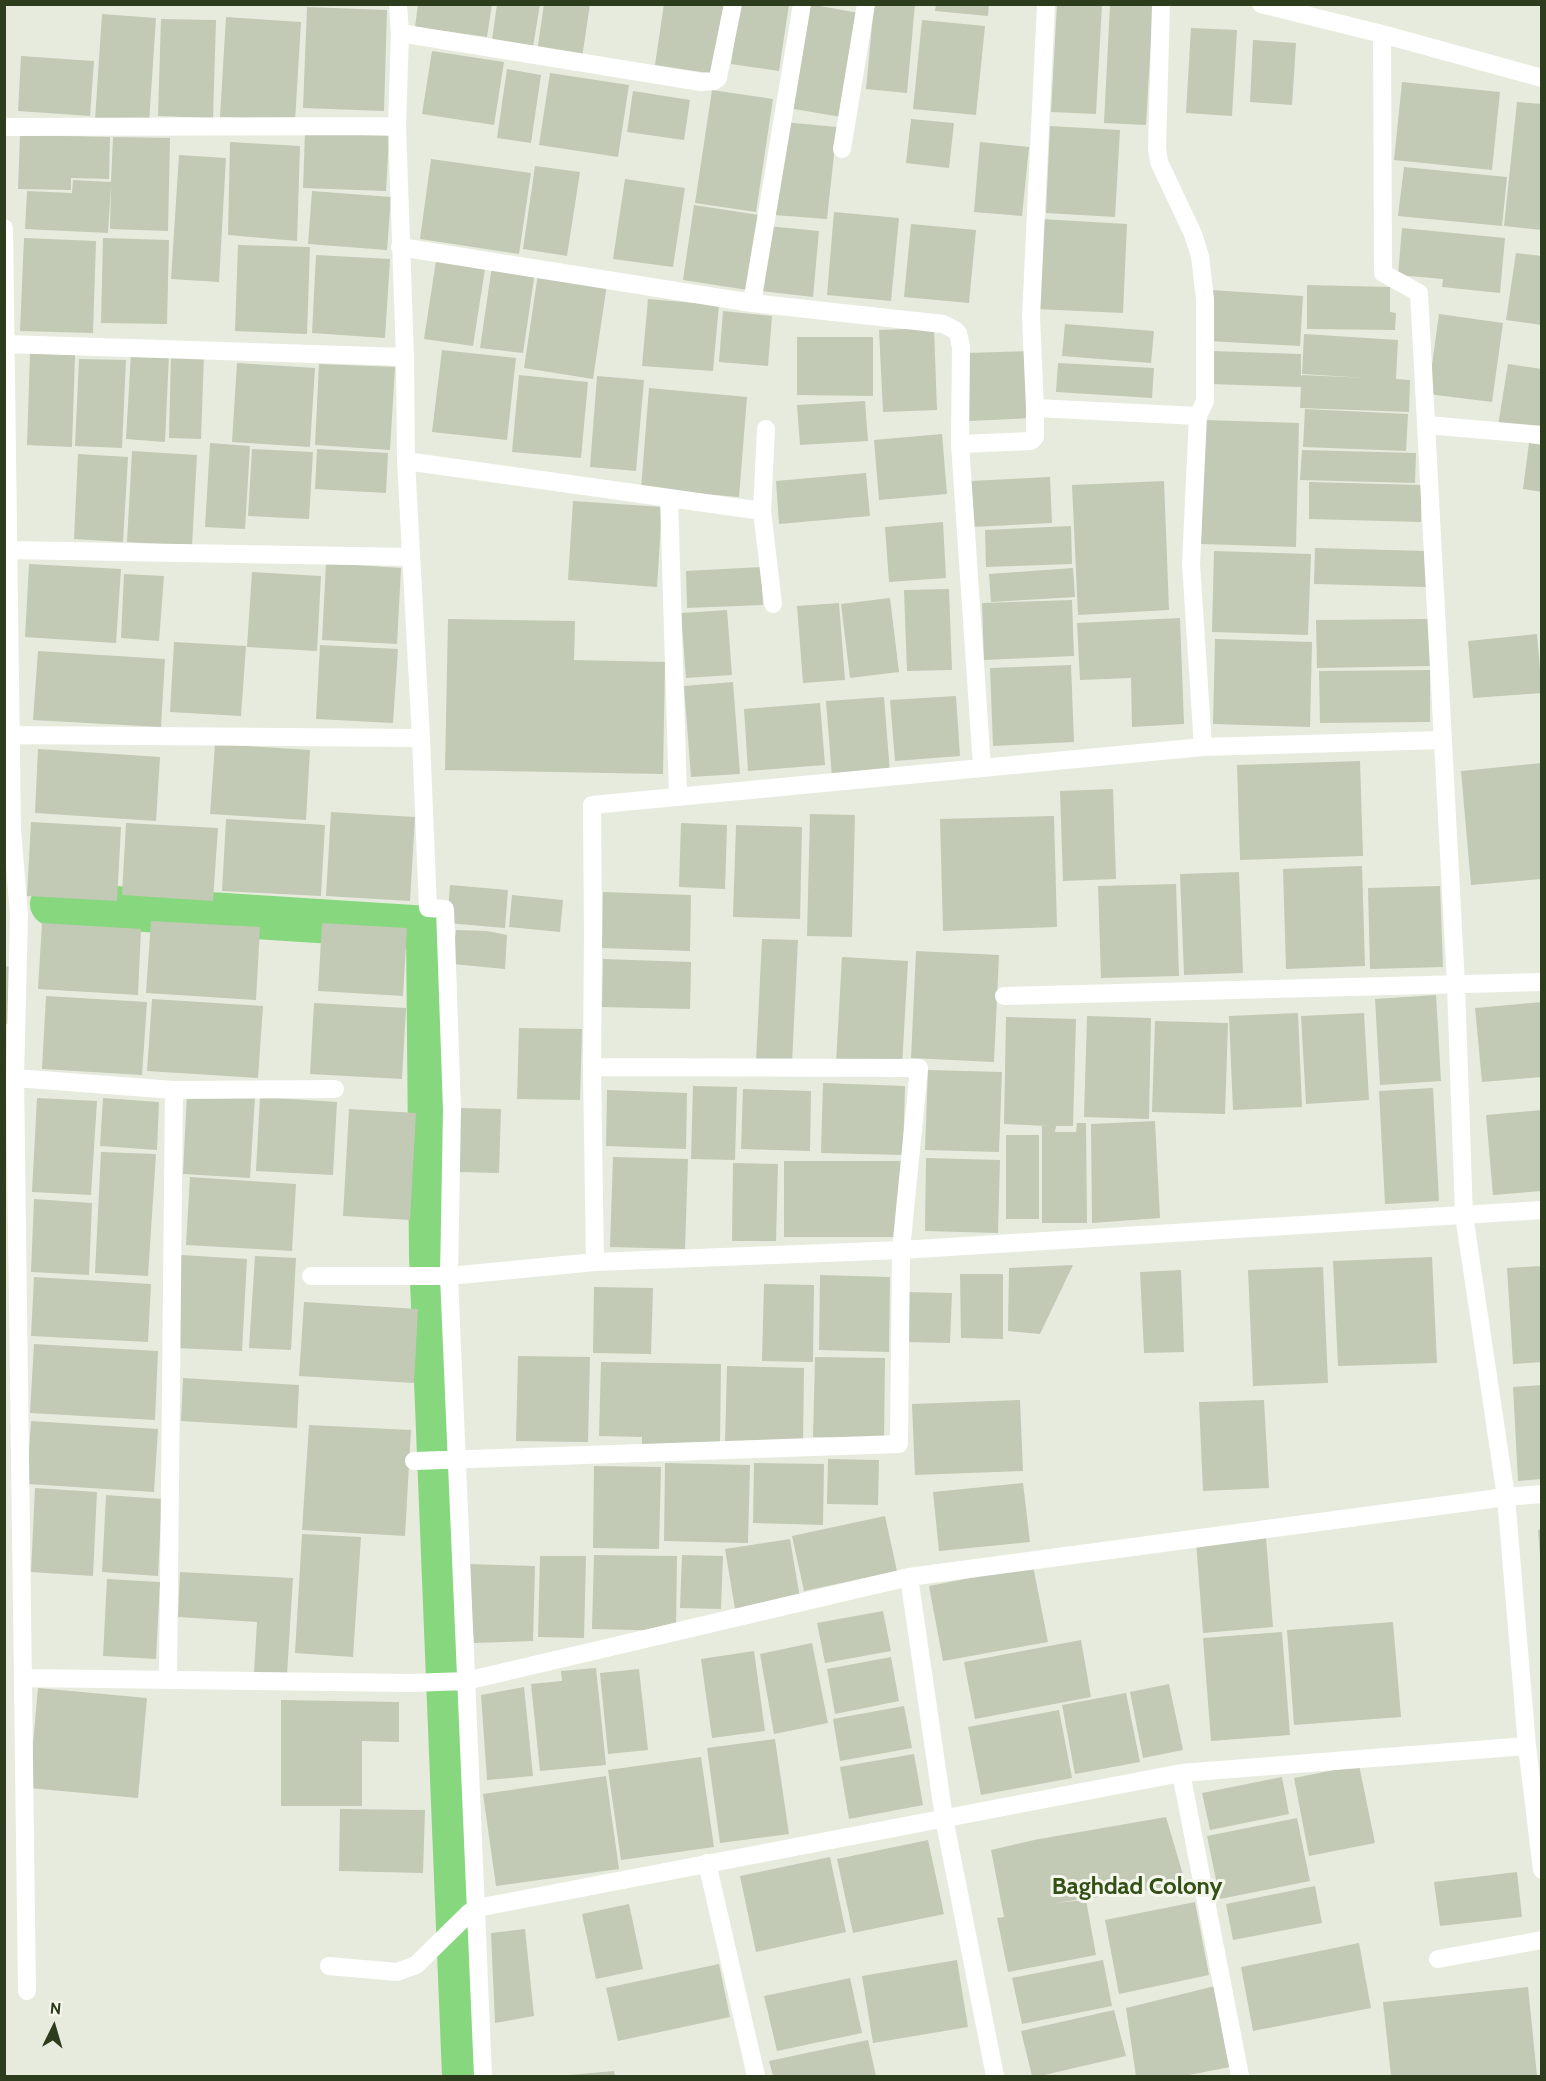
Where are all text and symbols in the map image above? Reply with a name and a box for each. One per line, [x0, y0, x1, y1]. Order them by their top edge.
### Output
district label: Baghdad Colony [1052, 1873, 1222, 1901]
north arrow [24, 1997, 84, 2057]
text: N [49, 1999, 62, 2019]

